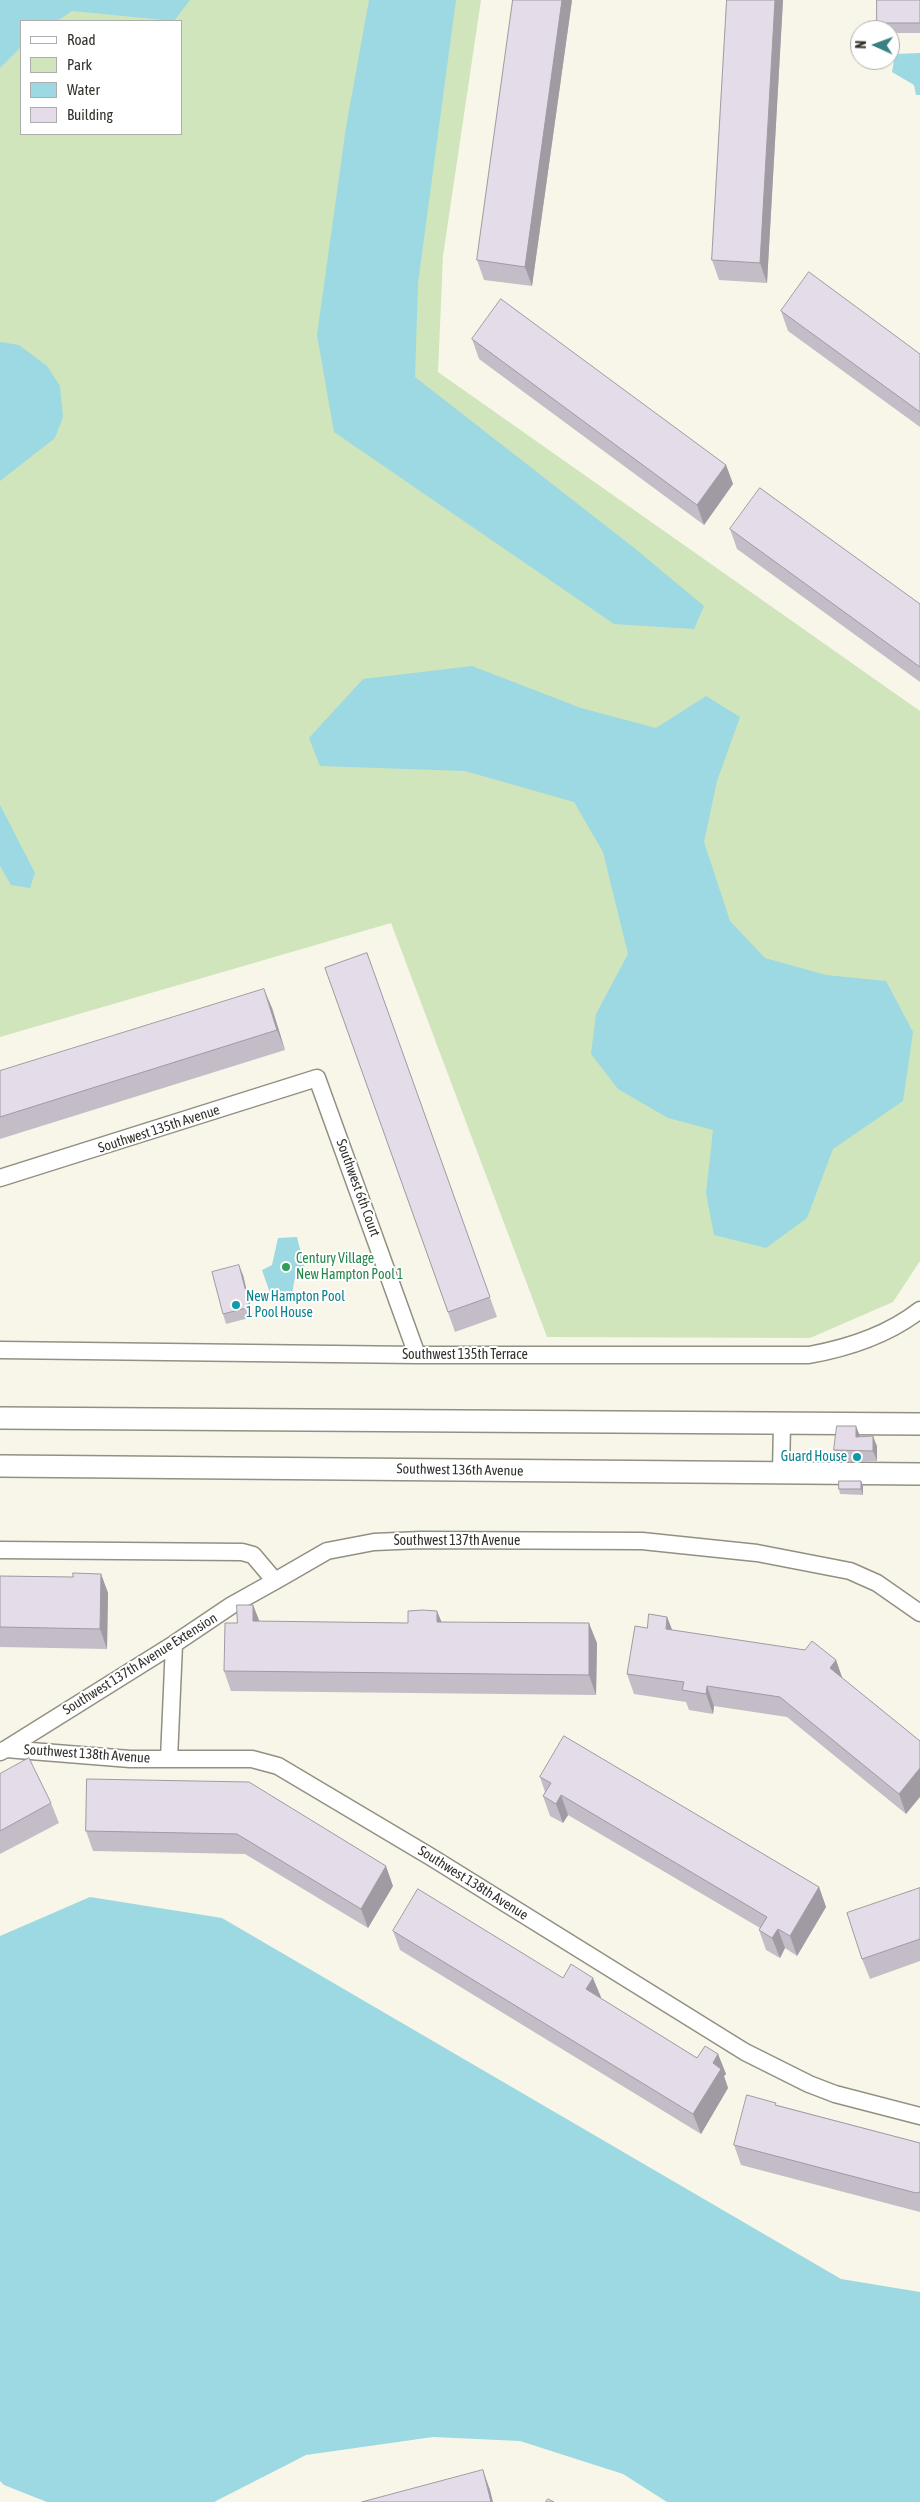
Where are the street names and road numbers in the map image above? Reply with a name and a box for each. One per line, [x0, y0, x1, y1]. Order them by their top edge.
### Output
street label: Southwest 135th Avenue [96, 1101, 222, 1157]
street label: Southwest 6th Court [333, 1137, 383, 1239]
street label: Southwest 135th Terrace [402, 1347, 528, 1363]
street label: Southwest 136th Avenue [396, 1460, 524, 1480]
street label: Southwest 137th Avenue [394, 1533, 520, 1549]
street label: Southwest 137th Avenue Extension [60, 1609, 220, 1719]
street label: Southwest 138th Avenue [23, 1741, 151, 1767]
street label: Southwest 138th Avenue [415, 1842, 531, 1924]

